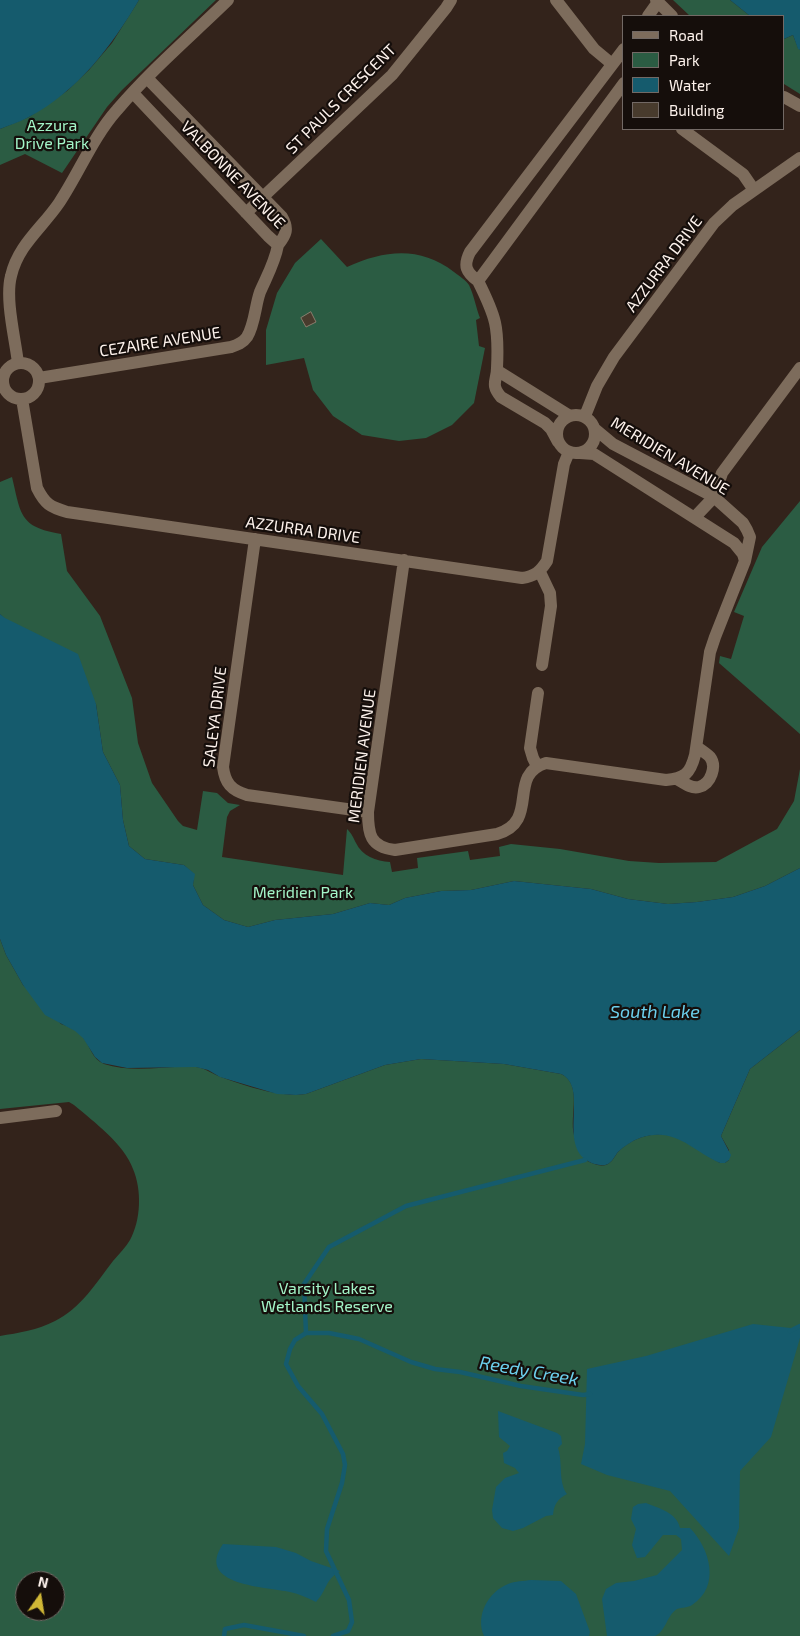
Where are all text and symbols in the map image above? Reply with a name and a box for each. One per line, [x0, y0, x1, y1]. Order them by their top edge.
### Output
legend [622, 15, 785, 130]
text: Road [669, 26, 704, 44]
street label: ST PAULS CRESCENT [282, 40, 400, 158]
text: Park [669, 51, 700, 69]
text: Water [669, 76, 711, 94]
text: Building [669, 101, 724, 119]
park label: Azzura Drive Park [15, 116, 89, 154]
street label: VALBONNE AVENUE [177, 117, 289, 233]
street label: AZZURRA DRIVE [622, 212, 706, 316]
street label: CEZAIRE AVENUE [98, 323, 222, 361]
street label: MERIDIEN AVENUE [607, 413, 733, 499]
street label: AZZURRA DRIVE [245, 512, 361, 548]
street label: SALEYA DRIVE [199, 666, 231, 768]
street label: MERIDIEN AVENUE [344, 688, 380, 824]
park label: Meridien Park [253, 883, 353, 903]
water label: South Lake [610, 1001, 700, 1023]
park label: Varsity Lakes Wetlands Reserve [261, 1279, 393, 1317]
water label: Reedy Creek [478, 1352, 580, 1390]
north arrow [15, 1571, 65, 1621]
text: N [36, 1572, 50, 1591]

